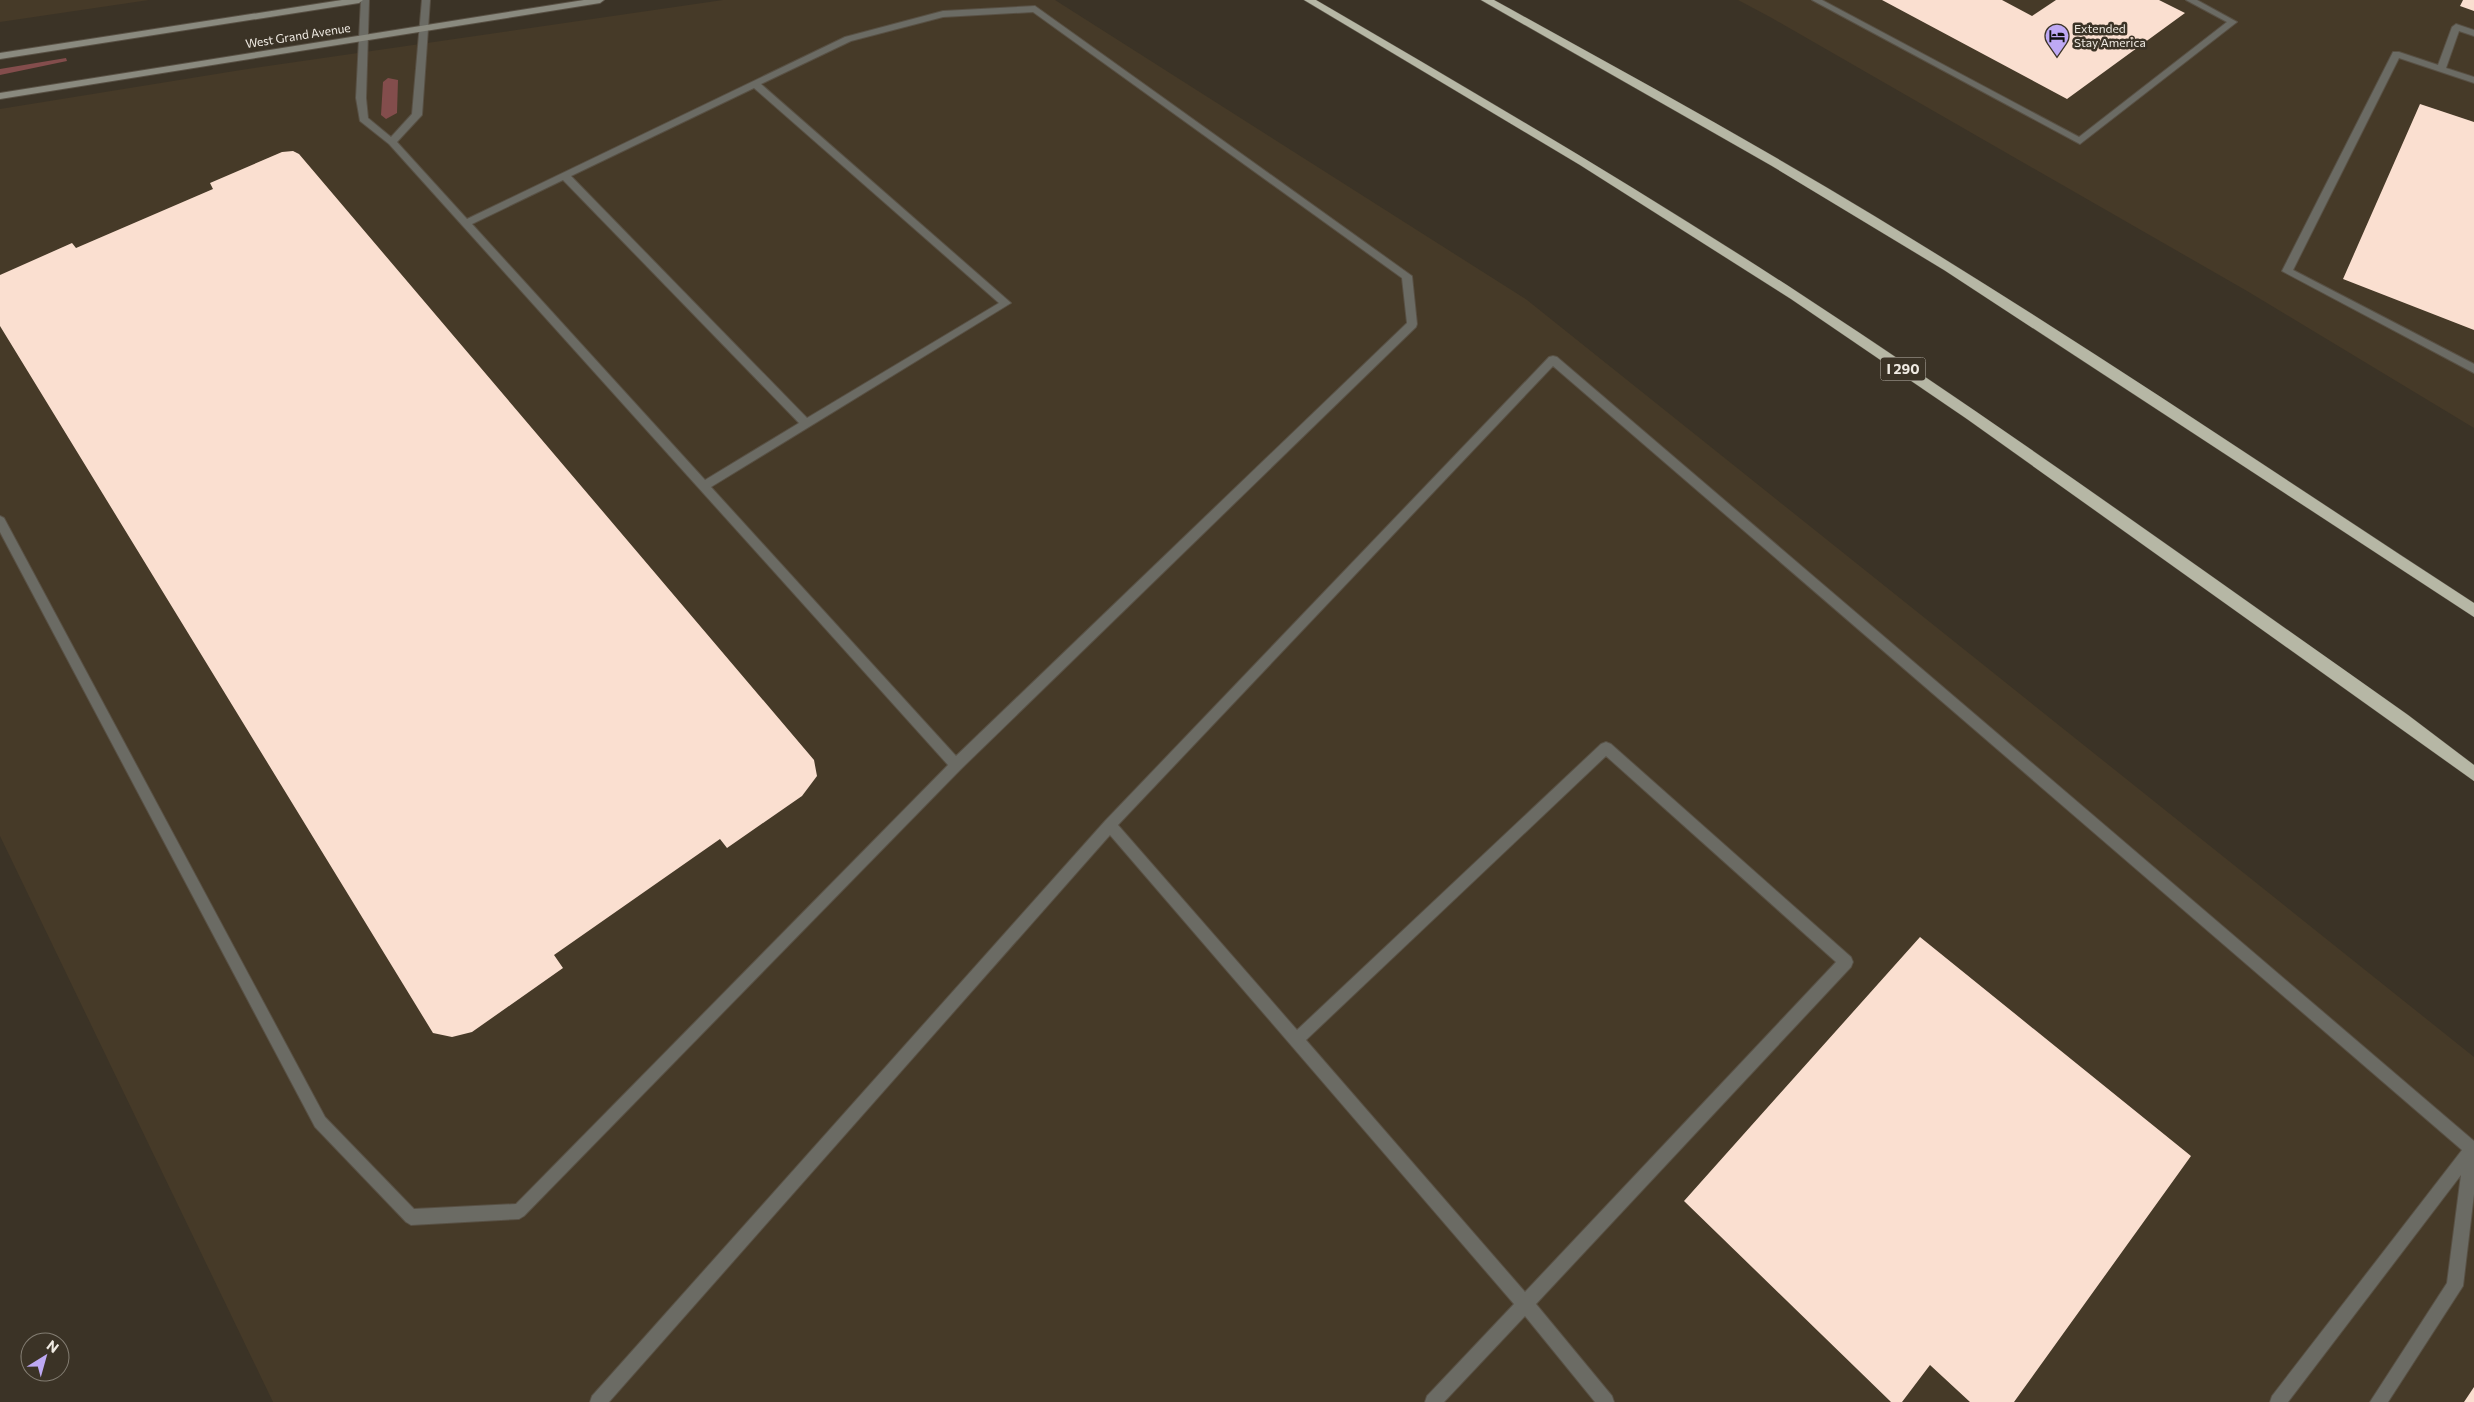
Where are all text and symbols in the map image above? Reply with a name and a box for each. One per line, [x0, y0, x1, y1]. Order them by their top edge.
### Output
street label: West Grand Avenue [244, 20, 351, 50]
place label: Extended Stay America [2074, 21, 2146, 49]
hotel icon: Extended Stay America [2044, 23, 2070, 57]
road number: I 290 [1880, 358, 1926, 380]
north arrow [20, 1332, 70, 1382]
text: N [44, 1336, 62, 1356]

